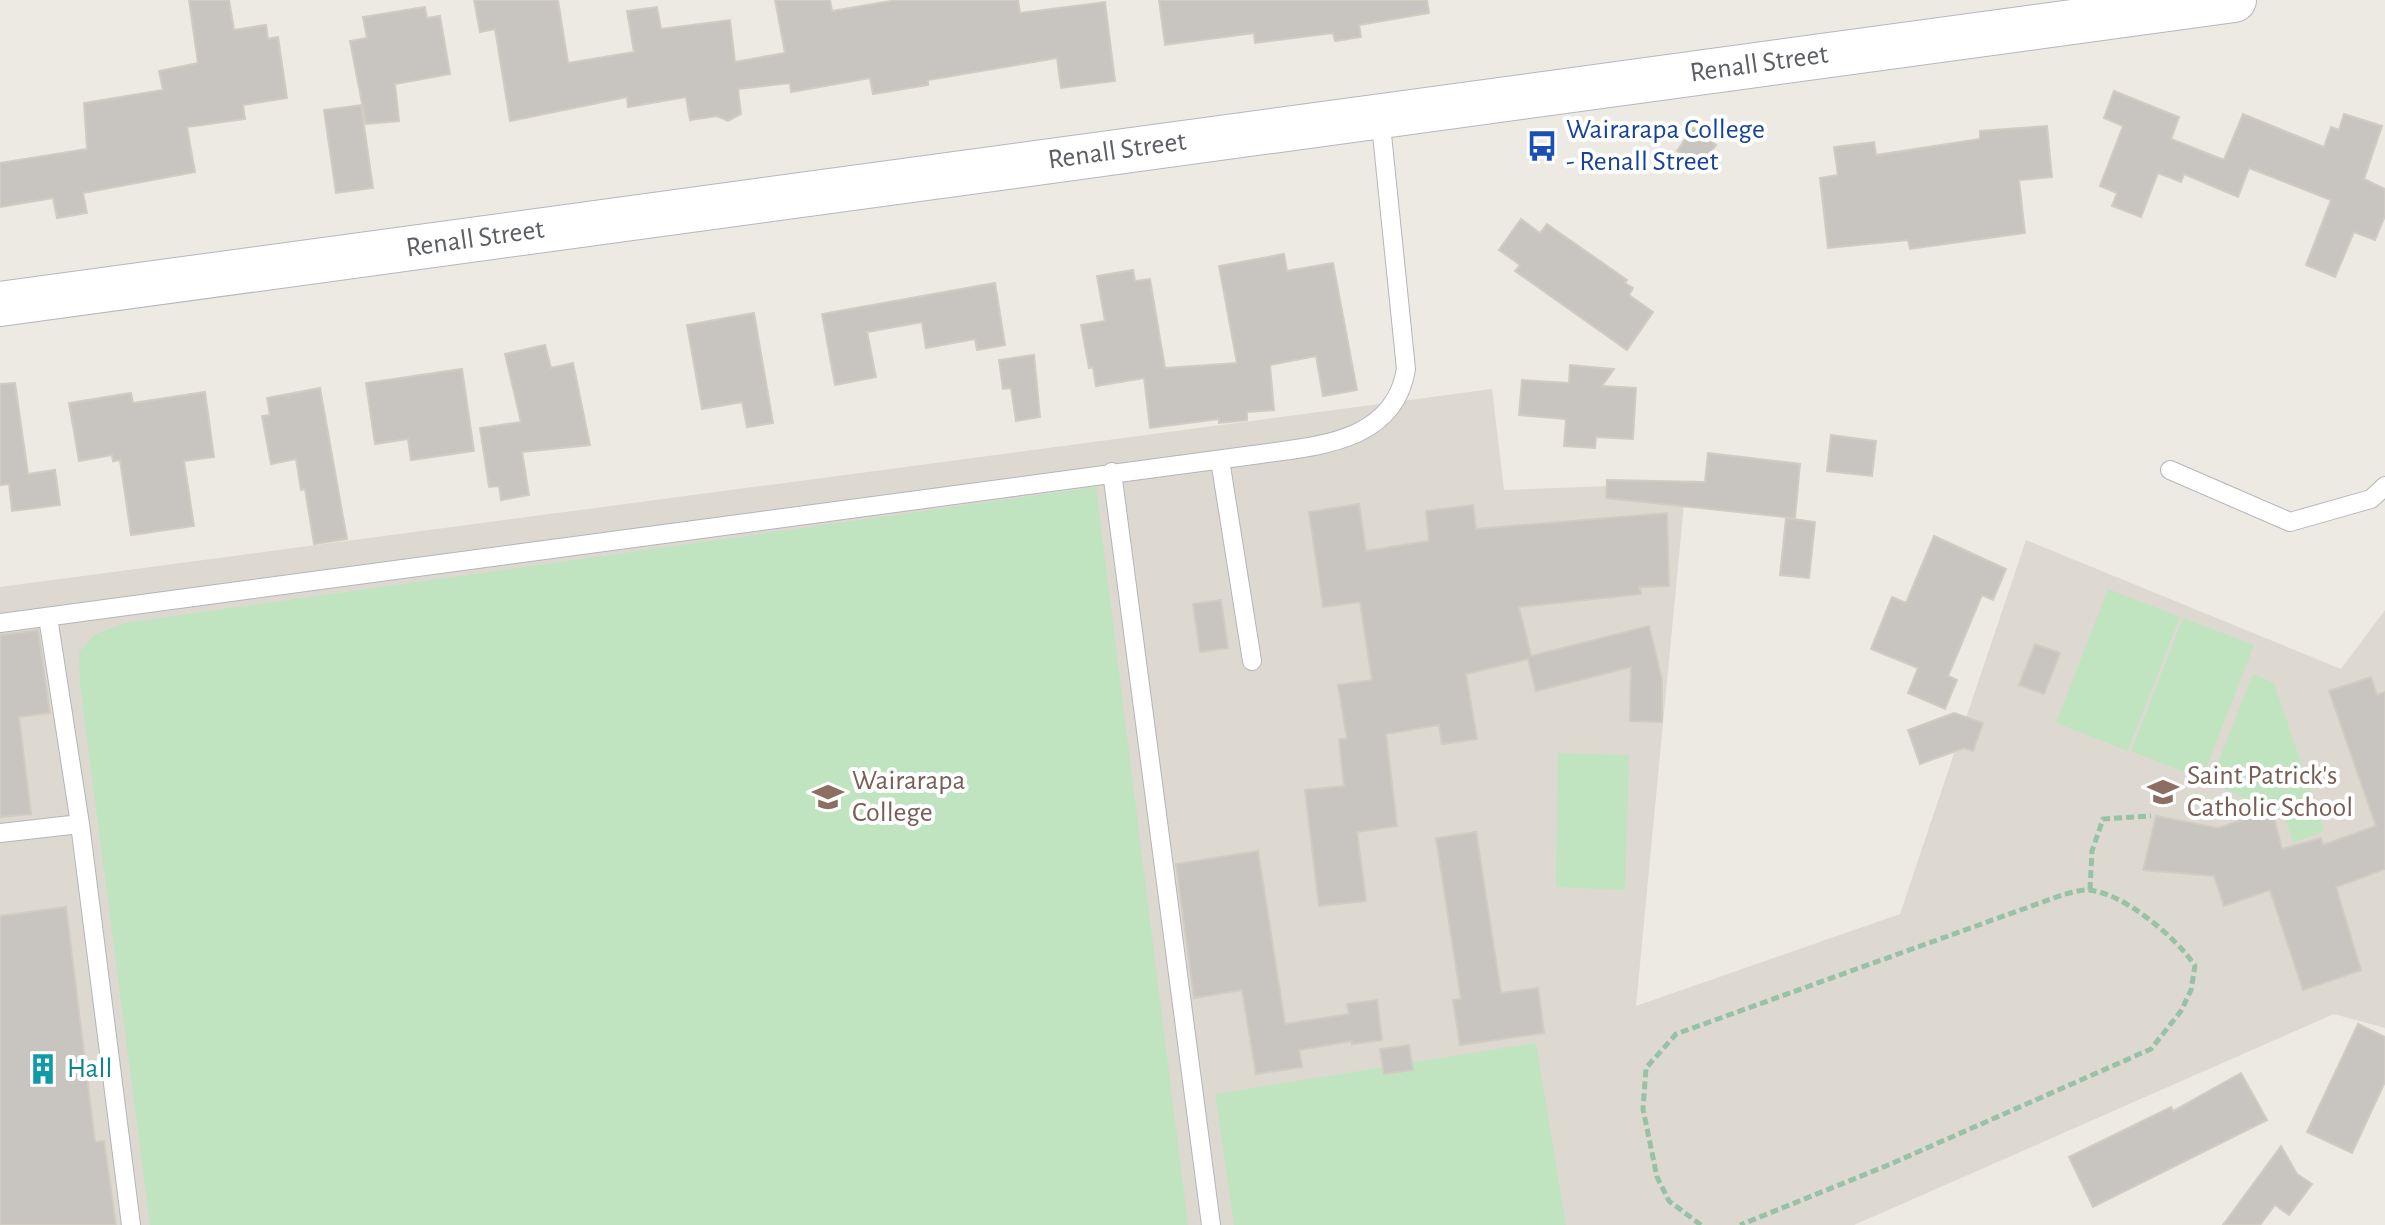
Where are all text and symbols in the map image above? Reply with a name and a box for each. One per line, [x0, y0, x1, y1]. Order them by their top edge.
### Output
street label: Renall Street [1688, 40, 1830, 88]
place label: Wairarapa College - Renall Street [1566, 116, 1765, 176]
street label: Renall Street [1046, 127, 1188, 175]
bus stop icon: Wairarapa College - Renall Street [1525, 129, 1559, 163]
street label: Renall Street [404, 215, 546, 263]
place label: Saint Patrick's Catholic School [2187, 762, 2353, 822]
place label: Wairarapa College [852, 767, 966, 827]
school or university icon: Saint Patrick's Catholic School [2146, 775, 2180, 809]
school or university icon: Wairarapa College [811, 780, 845, 814]
building icon: Hall [26, 1052, 60, 1086]
place label: Hall [67, 1055, 112, 1083]

